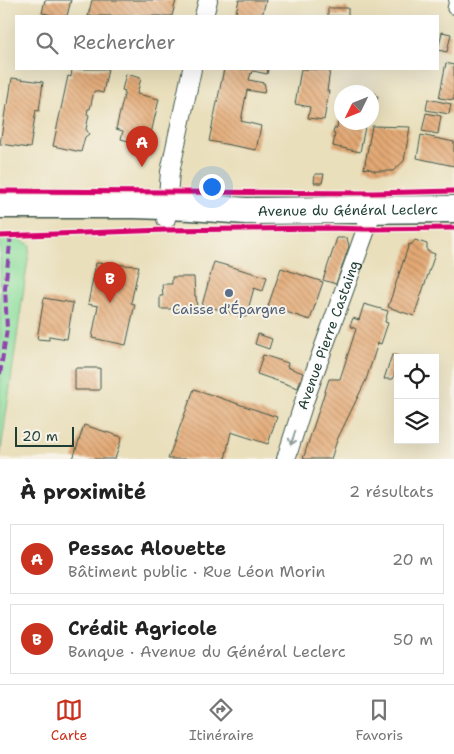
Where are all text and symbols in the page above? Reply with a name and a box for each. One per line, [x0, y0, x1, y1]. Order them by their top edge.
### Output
search box [15, 15, 439, 70]
icon: search [33, 29, 61, 57]
text: Rechercher [73, 30, 176, 55]
north arrow [334, 85, 379, 130]
pin: A [126, 126, 158, 167]
your location [199, 174, 225, 200]
street label: Avenue du Général Leclerc [258, 200, 438, 220]
street label: Avenue Pierre Castaing [293, 258, 363, 412]
pin: B [94, 262, 126, 303]
marker: Caisse d'Épargne [223, 287, 235, 299]
place label: Caisse d'Épargne [172, 300, 286, 318]
map controls [394, 354, 439, 444]
button: locate [394, 354, 439, 399]
button: layers [394, 399, 439, 444]
scale bar [15, 424, 74, 447]
text: 20 m [22, 427, 58, 445]
one-way arrow [287, 429, 297, 445]
text: À proximité [20, 478, 146, 506]
text: 2 résultats [349, 481, 434, 502]
text: Pessac Alouette [68, 536, 226, 561]
text: A [31, 549, 43, 570]
text: 20 m [392, 549, 433, 570]
text: Bâtiment public · Rue Léon Morin [68, 561, 325, 582]
text: Crédit Agricole [68, 616, 217, 641]
text: B [32, 629, 42, 650]
text: 50 m [393, 629, 433, 650]
text: Banque · Avenue du Général Leclerc [68, 641, 346, 662]
tab: Carte [51, 696, 87, 744]
tab: Itinéraire [189, 696, 254, 744]
tab: Favoris [355, 696, 403, 744]

